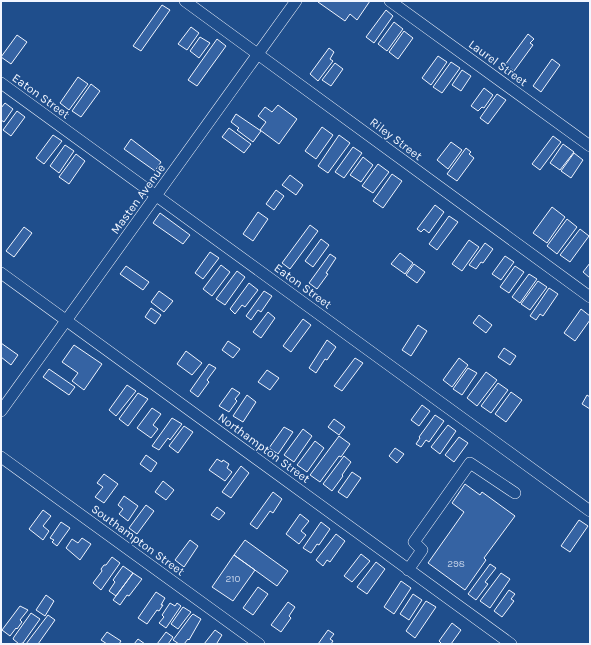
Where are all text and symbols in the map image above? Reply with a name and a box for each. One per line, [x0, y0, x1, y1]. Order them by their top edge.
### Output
street label: Laurel Street [466, 37, 530, 89]
street label: Eaton Street [10, 71, 73, 122]
street label: Riley Street [367, 115, 425, 163]
street label: Masten Avenue [108, 161, 168, 237]
street label: Eaton Street [272, 261, 335, 312]
street label: Northampton Street [215, 410, 313, 486]
street label: Southampton Street [89, 501, 188, 579]
house number: 298 [447, 558, 465, 570]
house number: 210 [225, 573, 241, 585]

